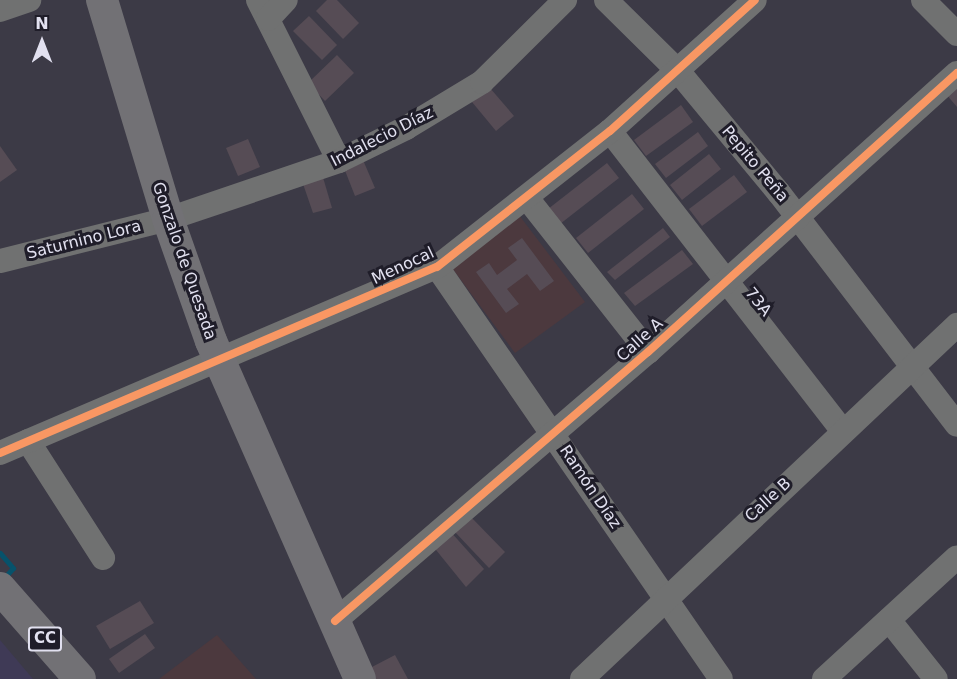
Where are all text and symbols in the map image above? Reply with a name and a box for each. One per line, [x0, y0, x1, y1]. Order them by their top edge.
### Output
north arrow [12, 12, 72, 72]
text: N [35, 14, 49, 33]
street label: Indalecio Díaz [328, 103, 436, 171]
street label: Pepito Peña [718, 122, 792, 206]
street label: Gonzalo de Quesada [148, 180, 220, 342]
street label: Saturnino Lora [25, 217, 143, 263]
street label: Menocal [369, 243, 437, 289]
street label: 73A [741, 284, 775, 320]
street label: Calle A [613, 314, 667, 366]
street label: Ramón Díaz [555, 442, 625, 532]
street label: Calle B [741, 474, 795, 526]
road number: CC [27, 627, 63, 651]

